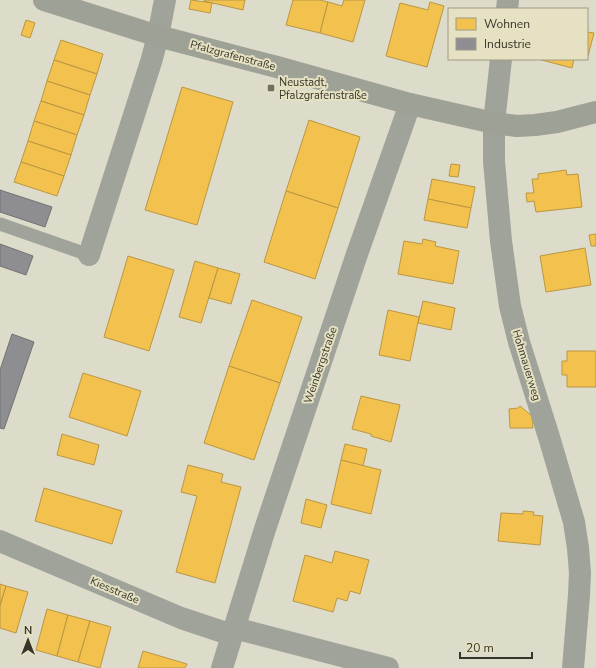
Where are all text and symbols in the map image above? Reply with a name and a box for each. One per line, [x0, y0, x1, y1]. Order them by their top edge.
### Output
legend [448, 8, 588, 60]
text: Wohnen [484, 16, 530, 32]
text: Industrie [484, 36, 531, 52]
street label: Pfalzgrafenstraße [189, 37, 277, 74]
place label: Neustadt, Pfalzgrafenstraße [279, 75, 367, 103]
marker: Neustadt, Pfalzgrafenstraße [266, 83, 276, 93]
street label: Weinbergstraße [300, 325, 341, 405]
street label: Hohmauerweg [509, 328, 544, 403]
street label: Kiesstraße [88, 573, 142, 608]
north arrow [8, 620, 48, 660]
text: N [24, 623, 32, 638]
scale bar [460, 634, 532, 660]
text: 20 m [466, 640, 494, 656]

